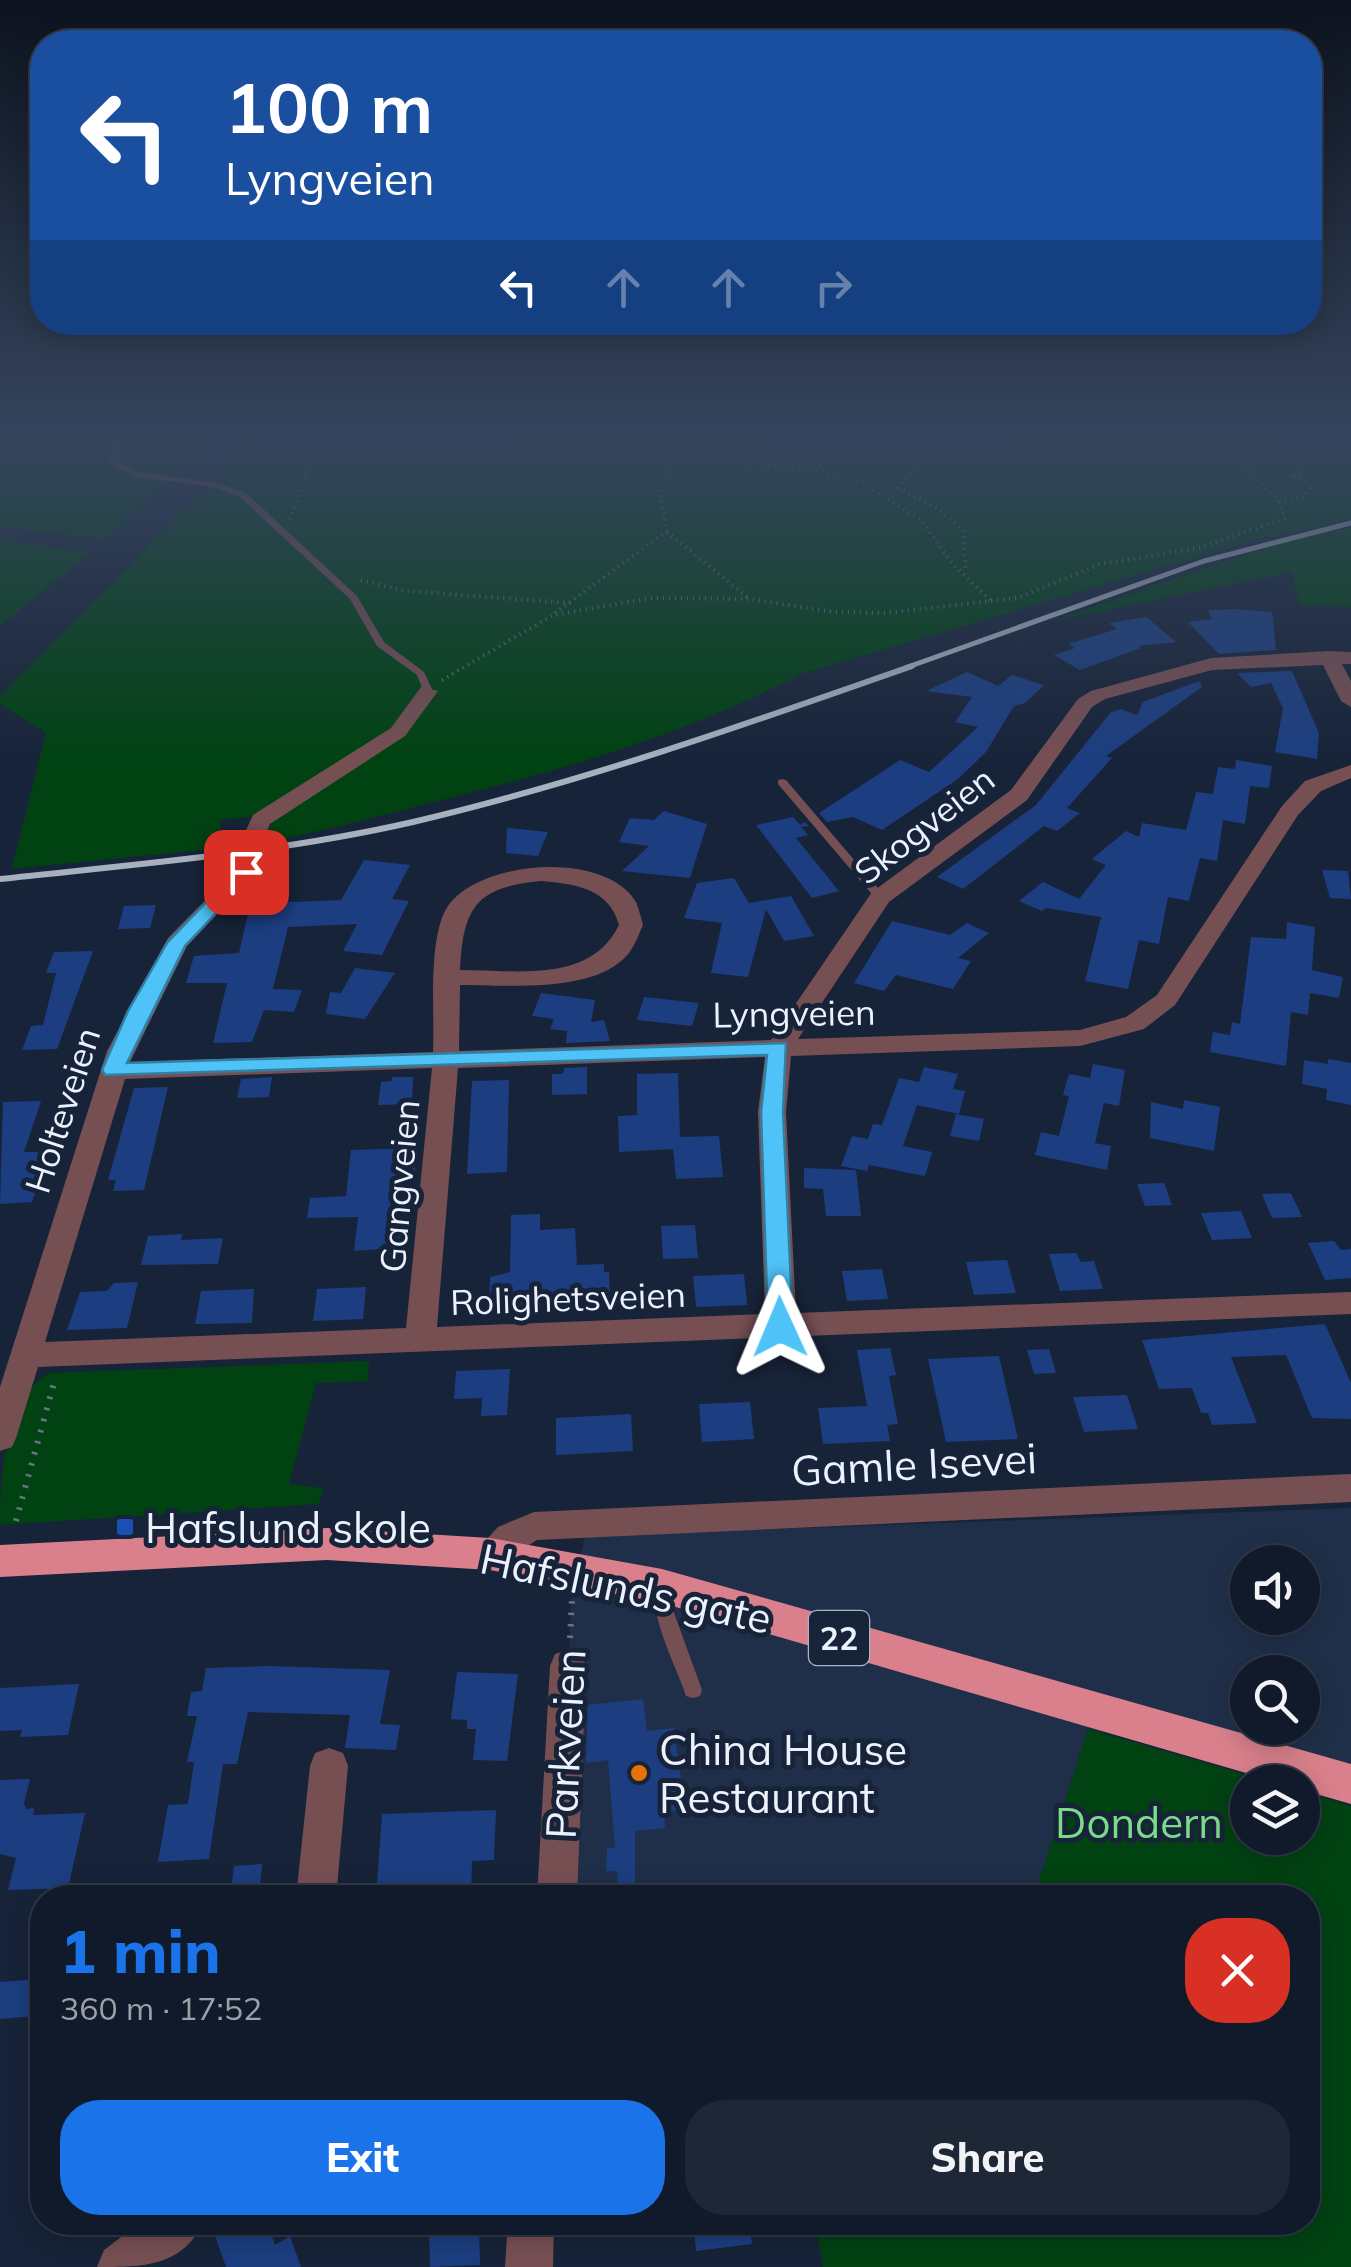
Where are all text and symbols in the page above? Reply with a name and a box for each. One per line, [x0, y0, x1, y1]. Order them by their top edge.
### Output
text: 100 m [225, 63, 433, 151]
icon: left [60, 70, 190, 200]
text: Lyngveien [225, 150, 435, 206]
icon: left [491, 260, 546, 315]
icon: ahead [596, 260, 651, 315]
icon: ahead [701, 260, 756, 315]
icon: right [806, 260, 861, 315]
street label: Skogveien [845, 757, 1003, 893]
pin [204, 830, 289, 915]
icon: arrive [219, 845, 274, 900]
street label: Lyngveien [712, 990, 876, 1036]
street label: Holteveien [15, 1022, 109, 1198]
street label: Gangveien [370, 1098, 428, 1274]
street label: Rolighetsveien [449, 1272, 687, 1324]
position arrow [728, 1275, 832, 1379]
street label: Gamle Isevei [790, 1431, 1038, 1497]
place label: Hafslund skole [145, 1501, 431, 1554]
marker: Hafslund skole [114, 1516, 136, 1538]
street label: Hafslunds gate [476, 1531, 776, 1645]
map controls [1230, 1545, 1320, 1855]
button: sound [1230, 1545, 1320, 1635]
road number: 22 [809, 1611, 869, 1665]
street label: Parkveien [534, 1648, 596, 1840]
button: search [1230, 1655, 1320, 1745]
place label: China House Restaurant [659, 1723, 907, 1824]
marker: China House Restaurant [628, 1762, 650, 1784]
button: layers [1230, 1765, 1320, 1855]
park label: Dondern [1055, 1796, 1223, 1849]
text: 1 min [60, 1913, 221, 1988]
button: close [1185, 1918, 1290, 2023]
text: 360 m · 17:52 [60, 1988, 262, 2028]
button: Exit [60, 2100, 665, 2215]
button: Share [685, 2100, 1290, 2215]

